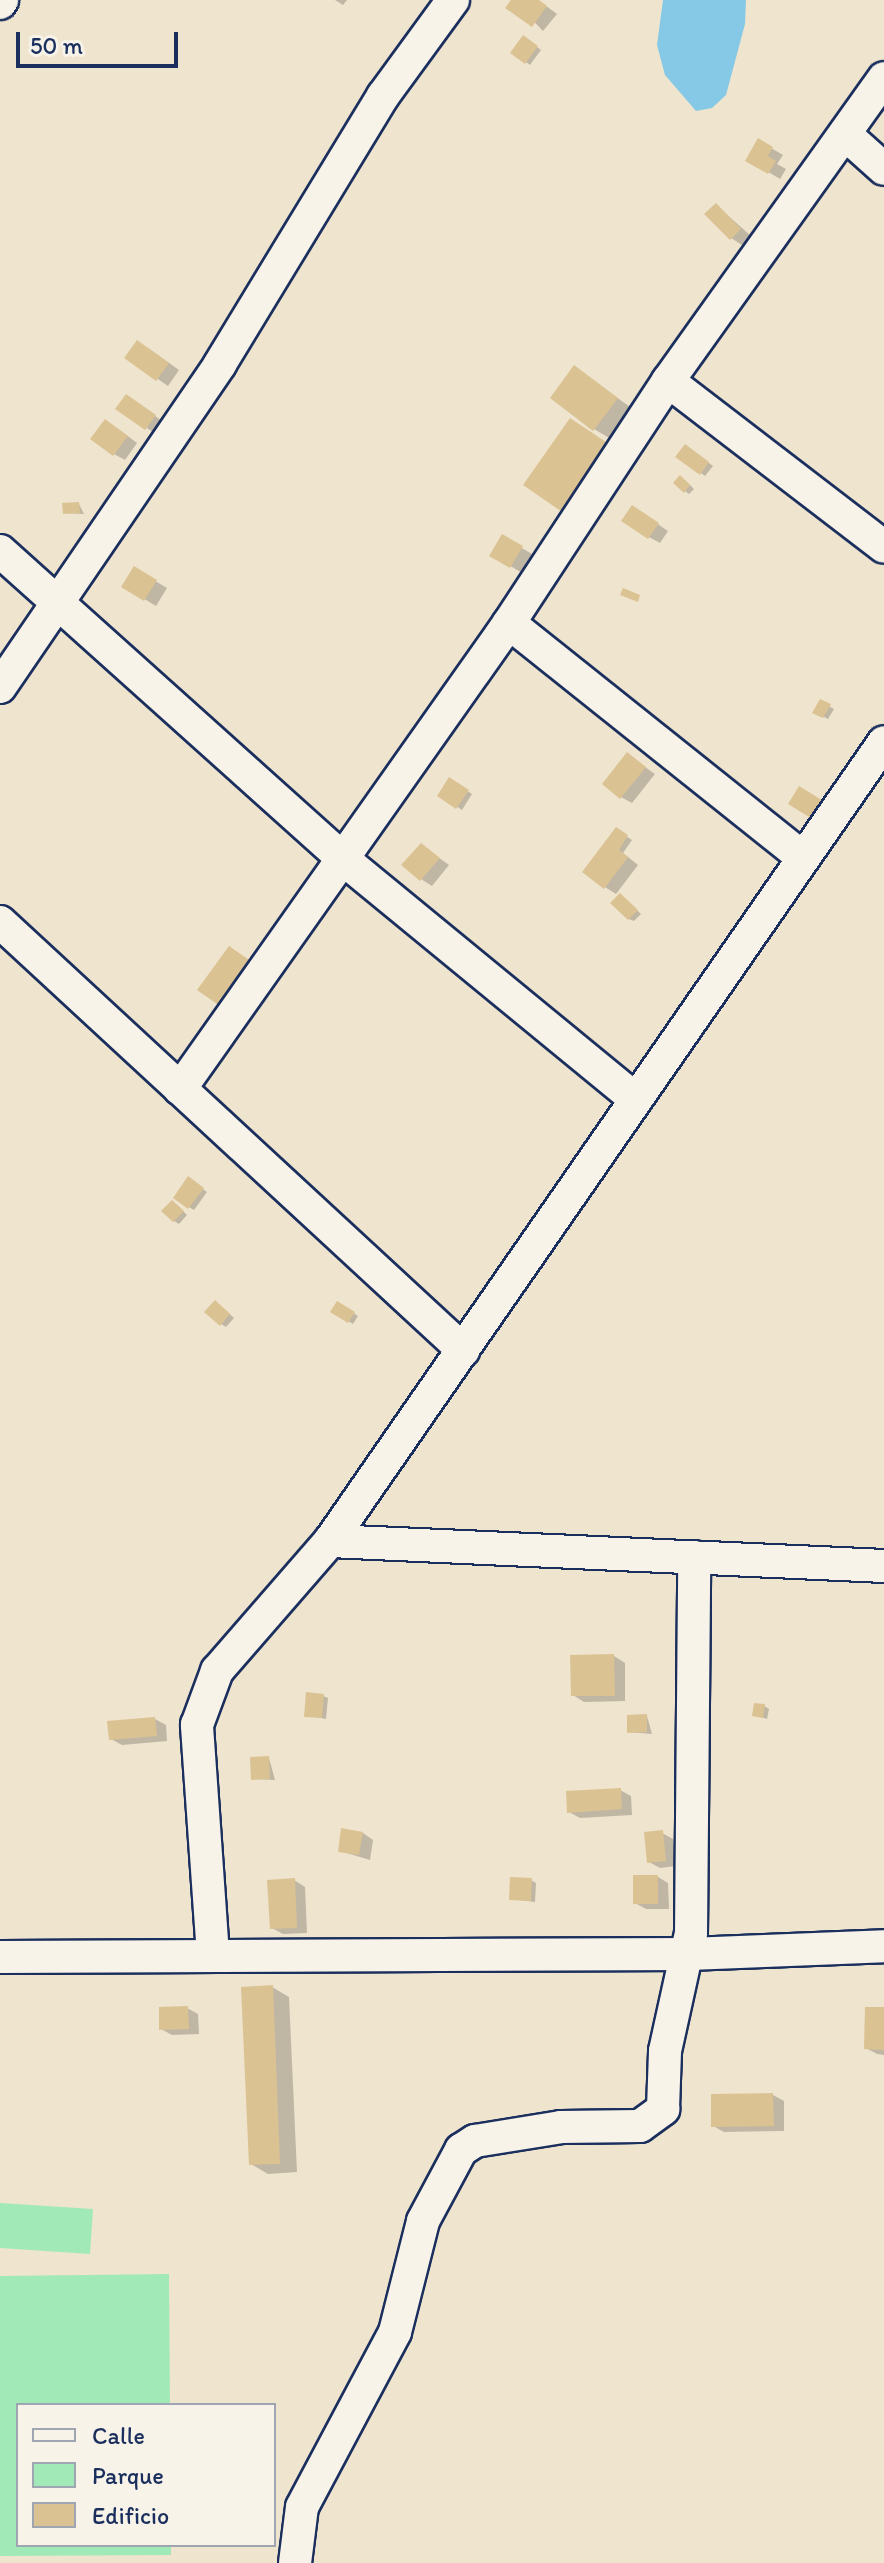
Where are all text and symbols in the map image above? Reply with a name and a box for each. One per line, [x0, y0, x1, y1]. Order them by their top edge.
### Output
scale bar [20, 16, 182, 66]
text: 50 m [30, 31, 83, 60]
legend [16, 2403, 276, 2547]
text: Calle [92, 2421, 145, 2450]
text: Parque [92, 2461, 164, 2490]
text: Edificio [92, 2501, 169, 2530]

